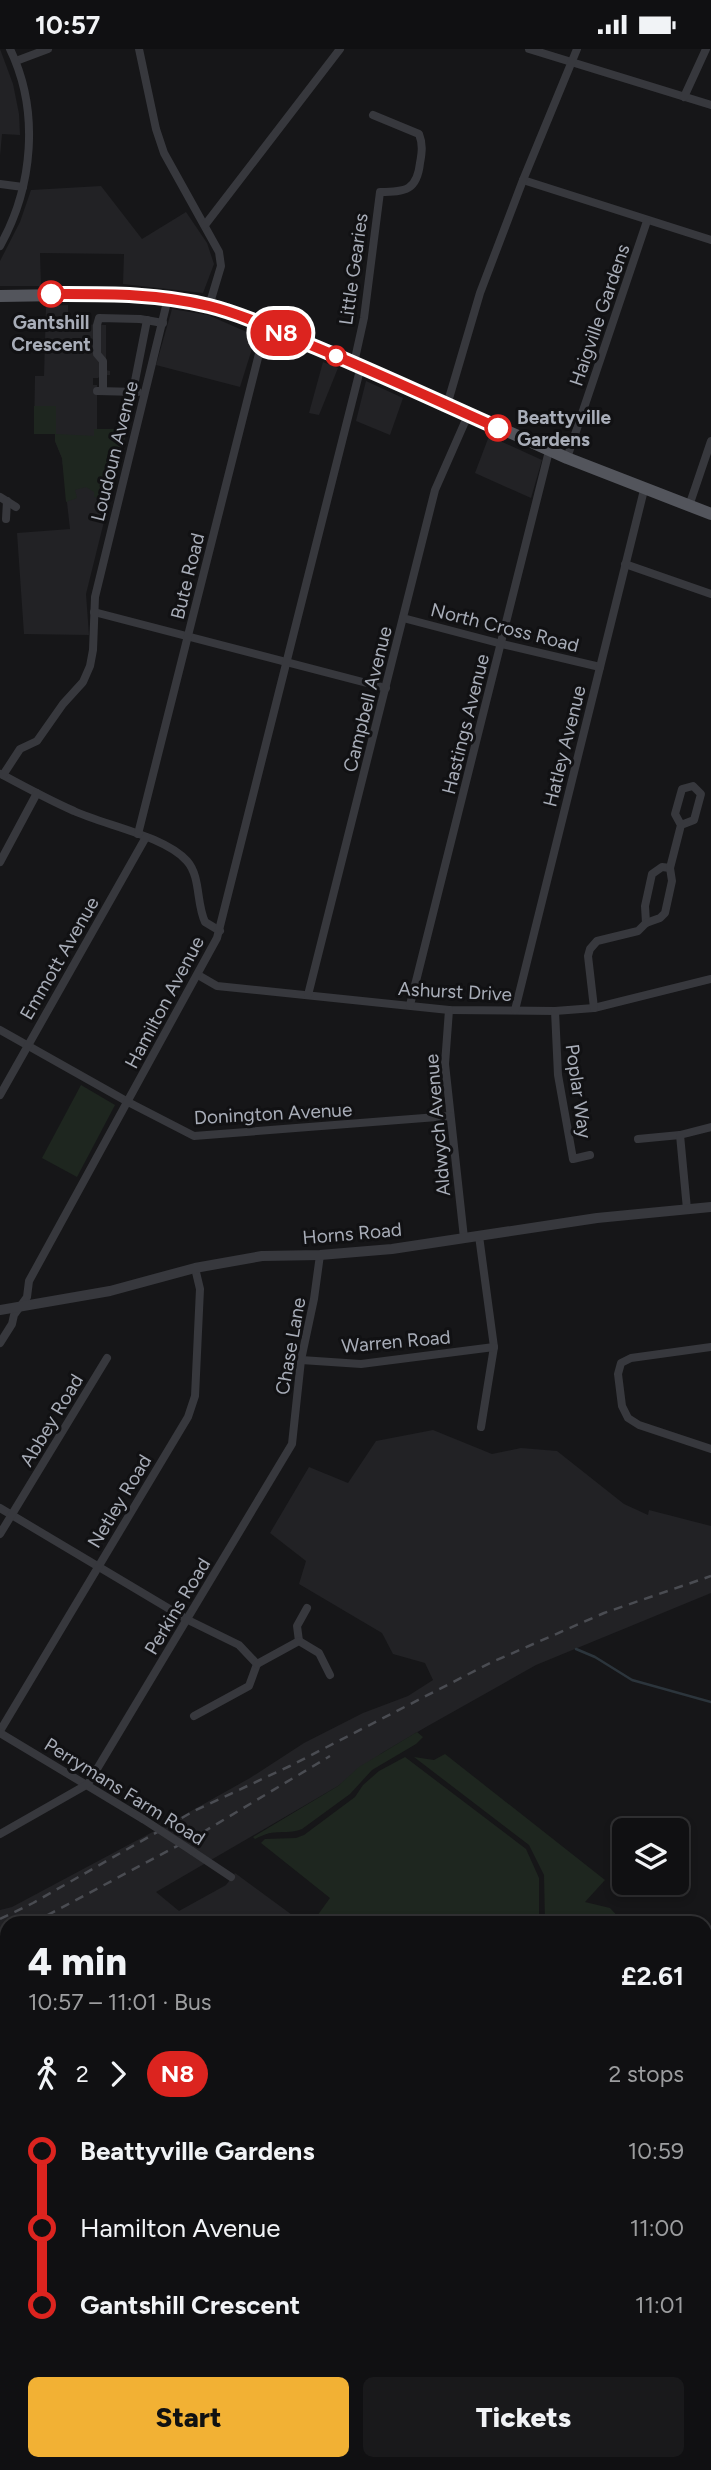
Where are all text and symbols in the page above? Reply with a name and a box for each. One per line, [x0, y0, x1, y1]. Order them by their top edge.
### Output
text: 10:57 [35, 9, 100, 41]
street label: Little Gearies [334, 212, 373, 326]
street label: Haigville Gardens [564, 241, 635, 389]
marker: Gantshill Crescent [38, 281, 64, 307]
line badge: N8 [250, 310, 312, 356]
place label: Gantshill Crescent [11, 311, 91, 356]
text: N8 [264, 318, 298, 347]
unlabelled marker [326, 346, 346, 366]
street label: Loudoun Avenue [86, 379, 143, 524]
place label: Beattyville Gardens [517, 406, 611, 451]
marker: Beattyville Gardens [485, 415, 511, 441]
street label: Bute Road [166, 531, 209, 622]
street label: North Cross Road [428, 598, 581, 657]
street label: Campbell Avenue [338, 624, 397, 774]
street label: Hastings Avenue [437, 651, 494, 797]
street label: Hatley Avenue [538, 683, 591, 809]
street label: Emmott Avenue [15, 893, 104, 1024]
street label: Hamilton Avenue [120, 932, 209, 1072]
street label: Ashurst Drive [397, 977, 513, 1006]
street label: Poplar Way [561, 1042, 597, 1140]
street label: Aldwych Avenue [420, 1053, 455, 1197]
street label: Donington Avenue [193, 1098, 353, 1129]
street label: Horns Road [301, 1218, 403, 1249]
street label: Chase Lane [271, 1296, 310, 1397]
street label: Warren Road [341, 1325, 452, 1358]
street label: Abbey Road [15, 1370, 88, 1471]
street label: Netley Road [83, 1450, 156, 1552]
street label: Perkins Road [139, 1554, 215, 1659]
street label: Perrymans Farm Road [40, 1733, 209, 1850]
map controls [612, 1818, 689, 1895]
button: layers [612, 1818, 689, 1895]
text: 4 min [28, 1939, 127, 1985]
text: £2.61 [621, 1960, 684, 1992]
text: 10:57 – 11:01 · Bus [28, 1988, 212, 2016]
icon: walk [28, 2055, 66, 2093]
icon: forward [99, 2055, 137, 2093]
text: N8 [161, 2059, 194, 2088]
text: 2 [76, 2060, 89, 2088]
text: 2 stops [608, 2060, 684, 2088]
text: Beattyville Gardens [80, 2135, 315, 2167]
text: 10:59 [628, 2137, 684, 2165]
text: Hamilton Avenue [80, 2212, 280, 2244]
text: 11:00 [630, 2214, 684, 2242]
text: Gantshill Crescent [80, 2289, 300, 2321]
text: 11:01 [635, 2291, 684, 2319]
button: Start [28, 2377, 349, 2457]
button: Tickets [363, 2377, 684, 2457]

